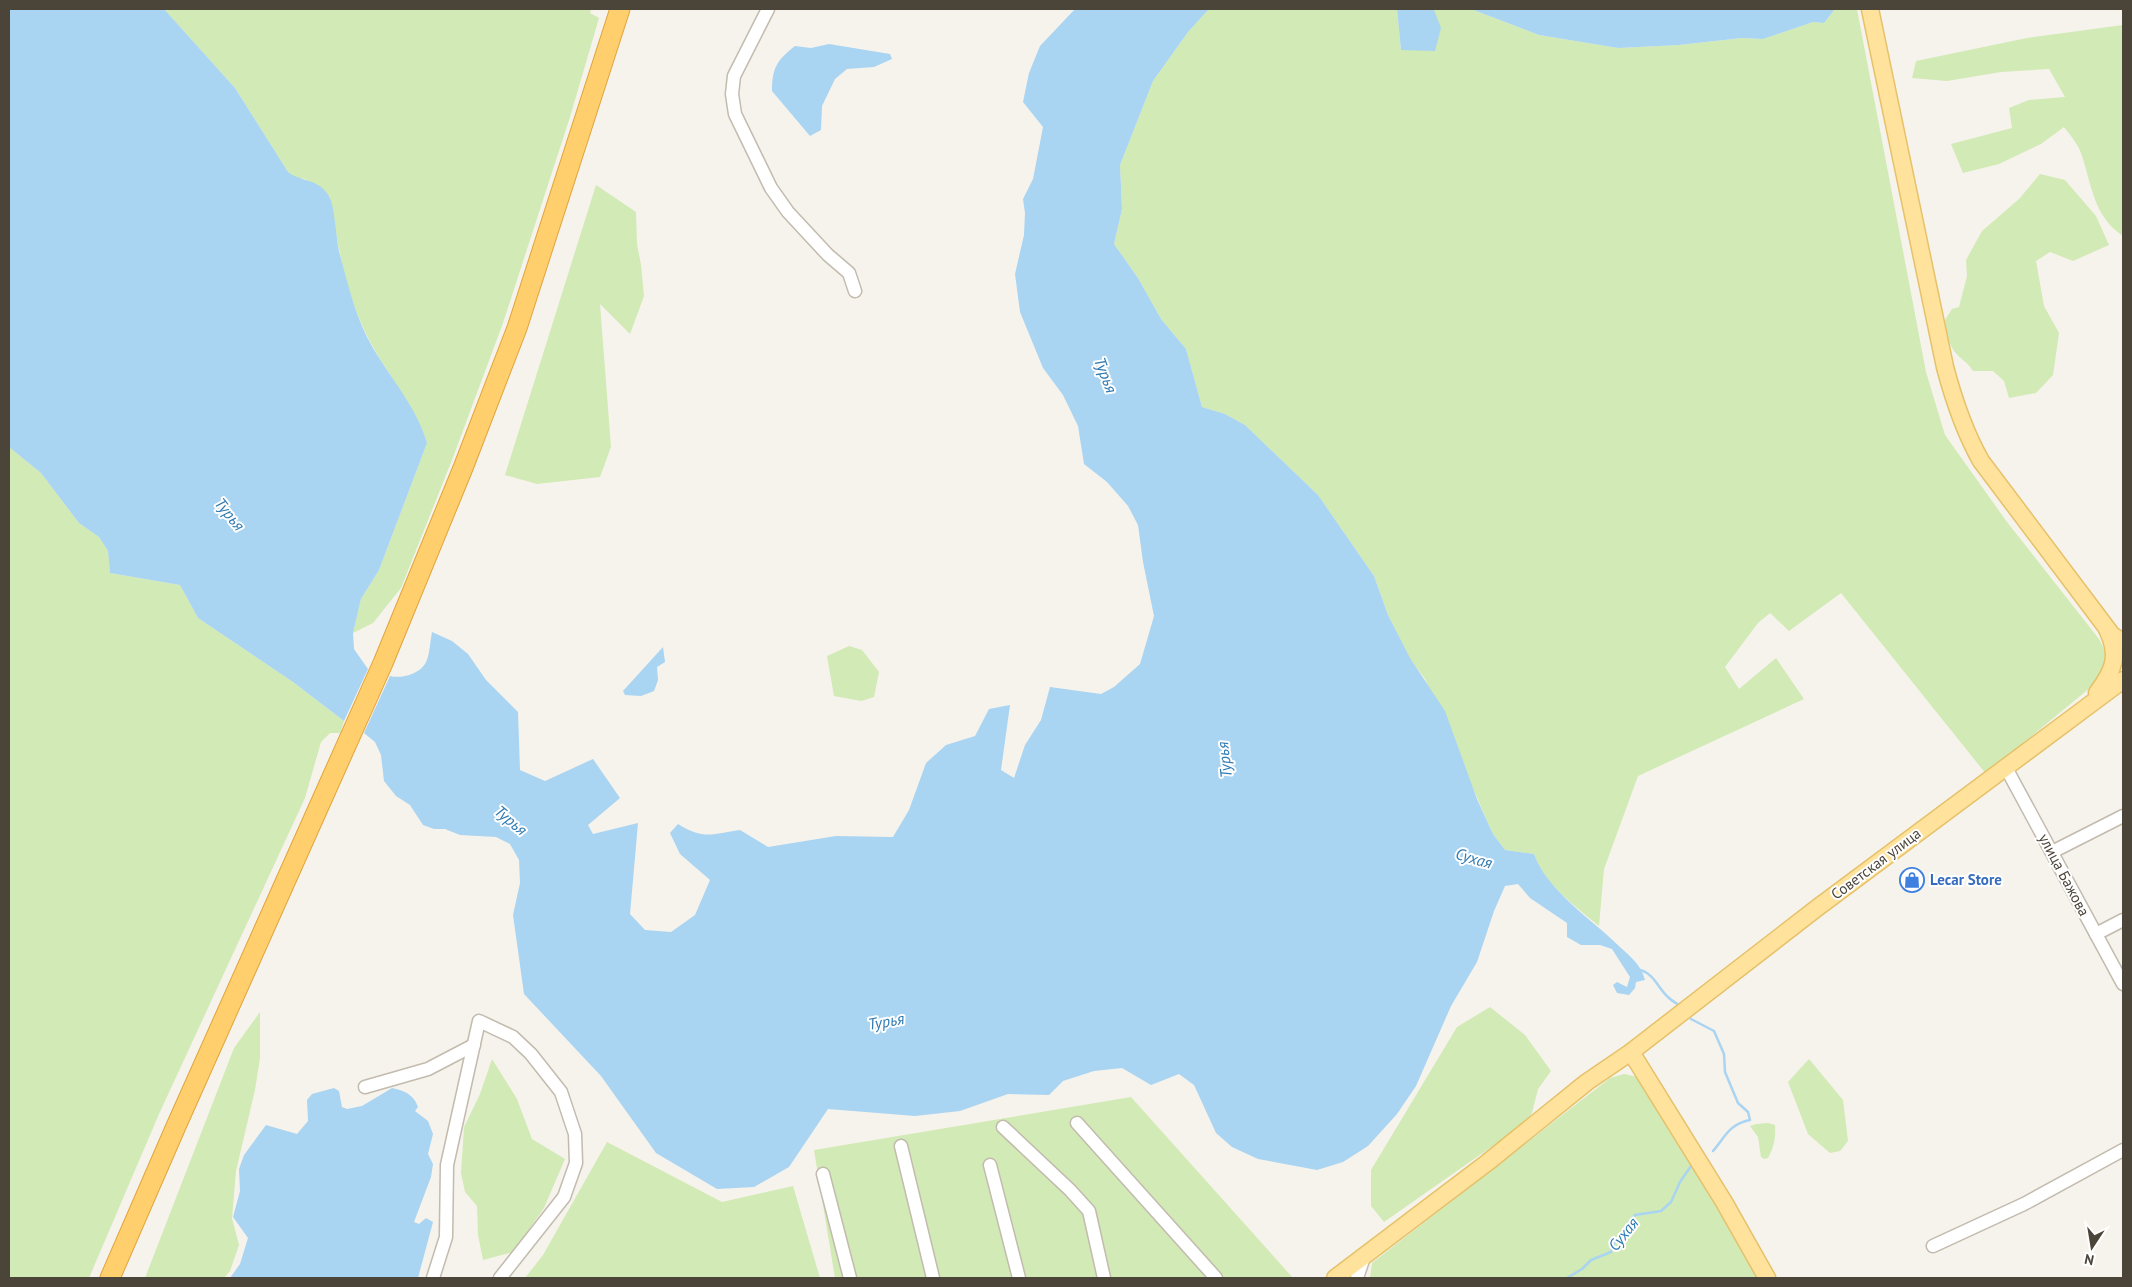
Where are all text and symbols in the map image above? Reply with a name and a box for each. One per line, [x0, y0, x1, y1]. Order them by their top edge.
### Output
water label: Турья [1090, 354, 1122, 396]
water label: Турья [211, 493, 250, 535]
water label: Турья [1212, 740, 1236, 779]
water label: Турья [491, 801, 532, 840]
street label: Советская улица [1827, 824, 1924, 904]
street label: улица Бажова [2035, 830, 2094, 919]
water label: Сухая [1453, 843, 1495, 873]
shop icon: Lecar Store [1899, 867, 1925, 893]
place label: Lecar Store [1930, 870, 2002, 889]
water label: Турья [866, 1008, 906, 1034]
water label: Сухая [1603, 1213, 1643, 1255]
north arrow [2067, 1222, 2117, 1272]
text: N [2083, 1250, 2096, 1269]

